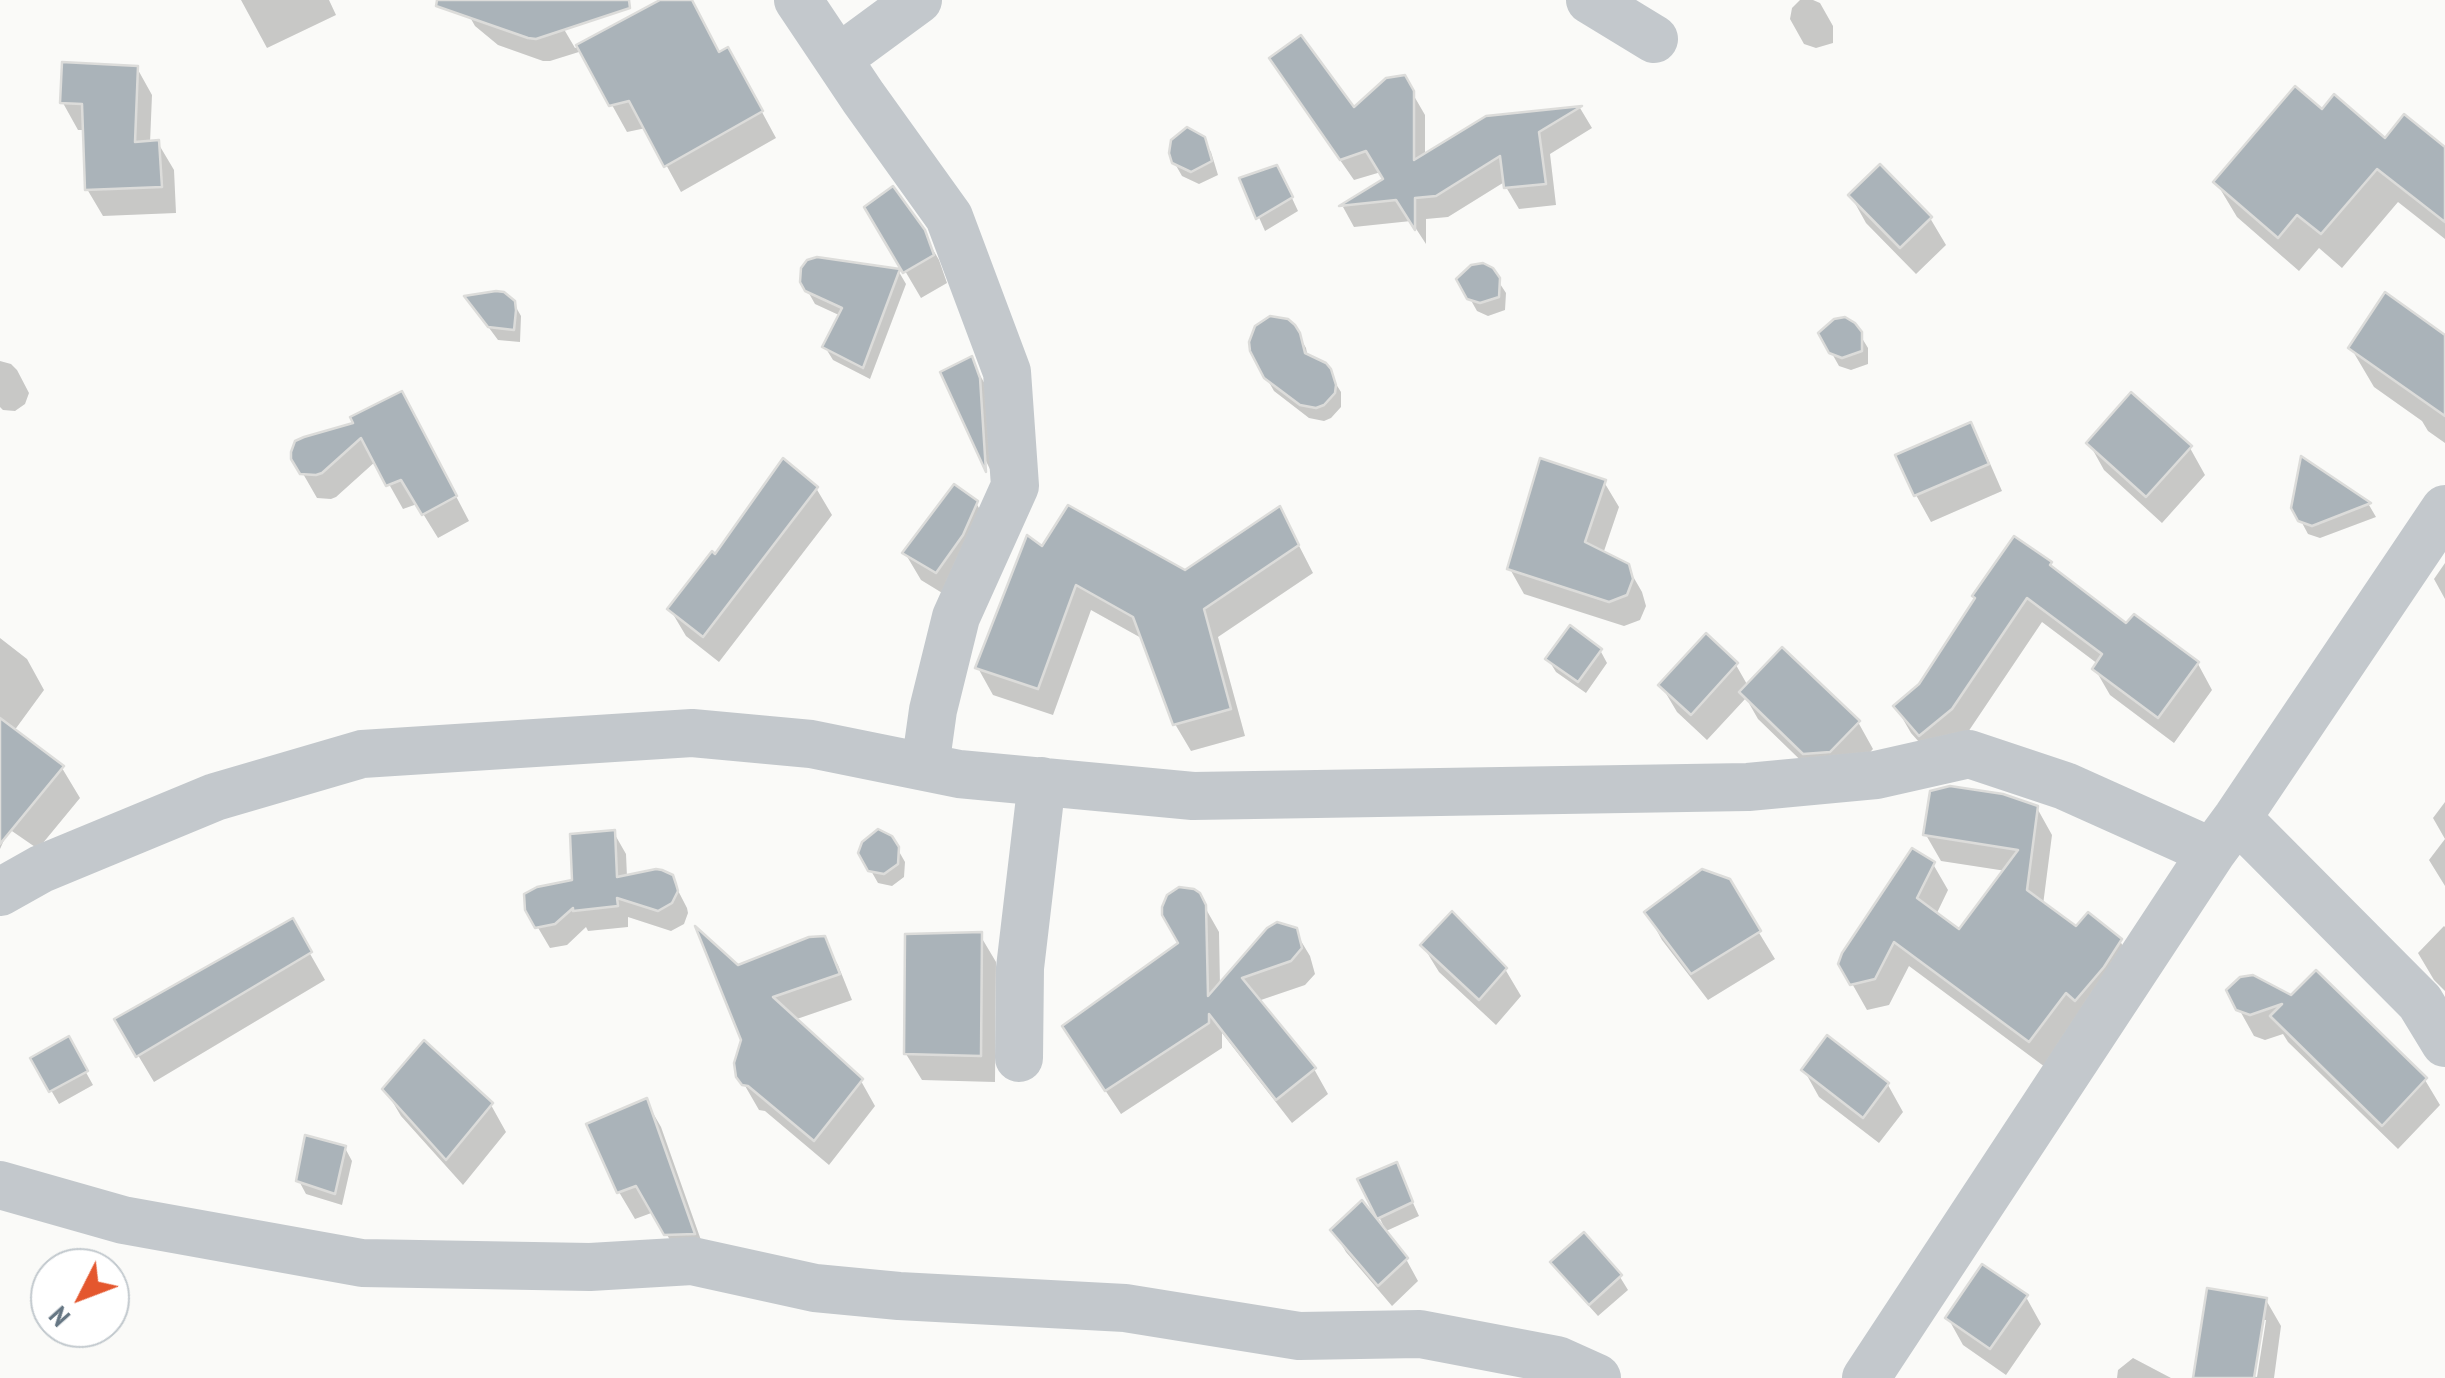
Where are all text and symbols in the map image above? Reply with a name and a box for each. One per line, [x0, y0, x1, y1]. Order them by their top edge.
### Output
north arrow [30, 1248, 130, 1348]
text: N [40, 1299, 78, 1335]

